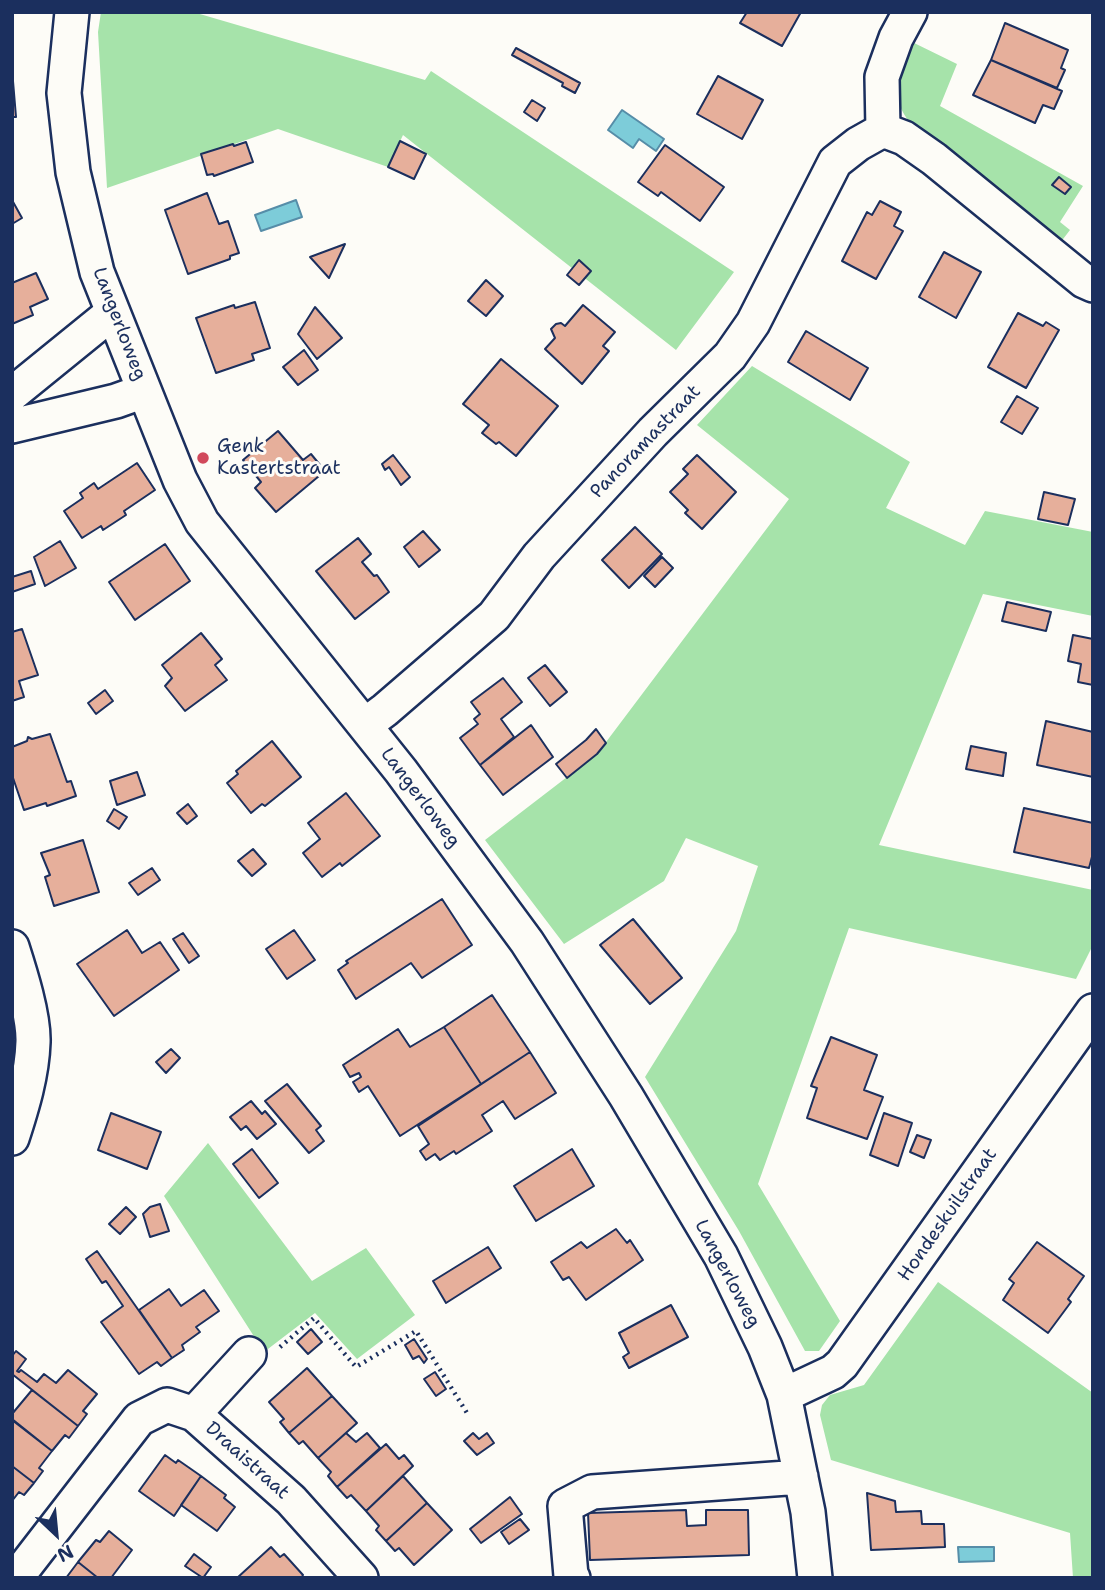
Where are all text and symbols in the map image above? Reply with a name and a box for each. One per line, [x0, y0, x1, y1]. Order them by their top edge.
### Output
street label: Langerloweg [87, 264, 151, 384]
street label: Panoramastraat [586, 381, 706, 503]
place label: Genk Kastertstraat [217, 436, 341, 480]
marker: Genk Kastertstraat [195, 450, 211, 466]
street label: Langerloweg [375, 744, 465, 852]
street label: Hondeskuilstraat [894, 1144, 1002, 1286]
street label: Langerloweg [689, 1216, 765, 1332]
street label: Draaistraat [200, 1417, 294, 1505]
north arrow [21, 1499, 91, 1569]
text: N [53, 1539, 78, 1568]

